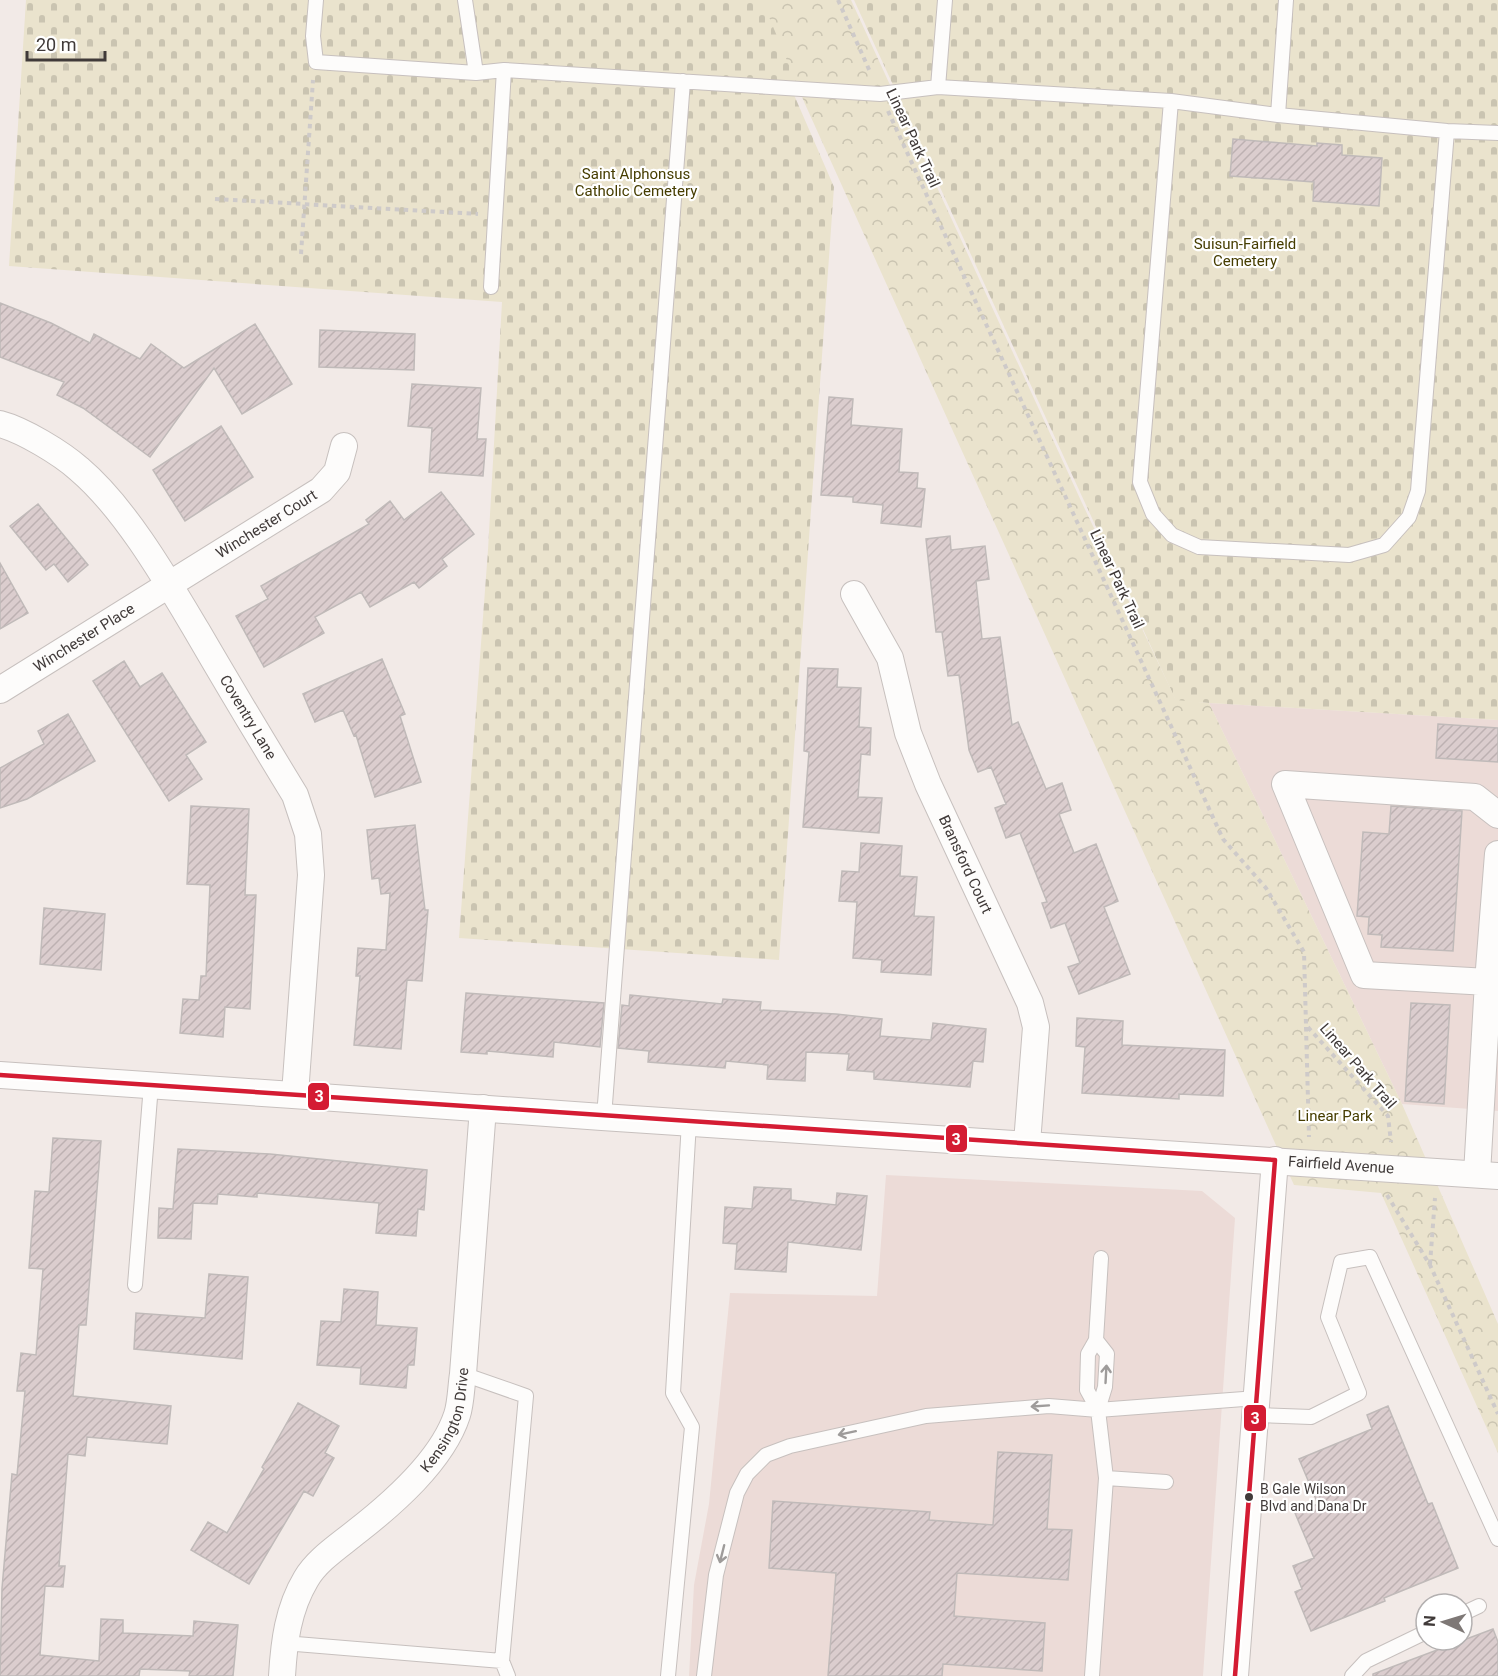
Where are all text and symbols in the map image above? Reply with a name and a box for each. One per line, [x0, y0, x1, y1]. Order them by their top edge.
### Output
scale bar [27, 24, 105, 62]
text: 20 m [36, 34, 76, 55]
street label: Linear Park Trail [882, 86, 944, 190]
park label: Saint Alphonsus Catholic Cemetery [575, 165, 697, 200]
park label: Suisun-Fairfield Cemetery [1194, 235, 1296, 270]
street label: Winchester Court [213, 486, 320, 562]
street label: Linear Park Trail [1086, 527, 1148, 631]
street label: Winchester Place [30, 599, 138, 676]
street label: Coventry Lane [216, 672, 280, 763]
street label: Bransford Court [935, 812, 996, 916]
street label: Linear Park Trail [1316, 1020, 1400, 1112]
line badge: 3 [307, 1082, 330, 1111]
text: 3 [314, 1087, 324, 1106]
park label: Linear Park [1297, 1107, 1373, 1125]
line badge: 3 [945, 1124, 968, 1153]
text: 3 [951, 1130, 961, 1149]
street label: Fairfield Avenue [1287, 1152, 1395, 1177]
one-way arrow [1100, 1364, 1111, 1384]
street label: Kensington Drive [417, 1367, 472, 1476]
one-way arrow [1030, 1401, 1050, 1412]
line badge: 3 [1243, 1404, 1267, 1432]
text: 3 [1250, 1409, 1260, 1428]
one-way arrow [838, 1428, 857, 1439]
place label: B Gale Wilson Blvd and Dana Dr [1260, 1481, 1367, 1514]
marker: B Gale Wilson Blvd and Dana Dr [1243, 1491, 1255, 1503]
one-way arrow [715, 1544, 727, 1563]
north arrow [1414, 1592, 1474, 1652]
text: N [1420, 1615, 1439, 1627]

